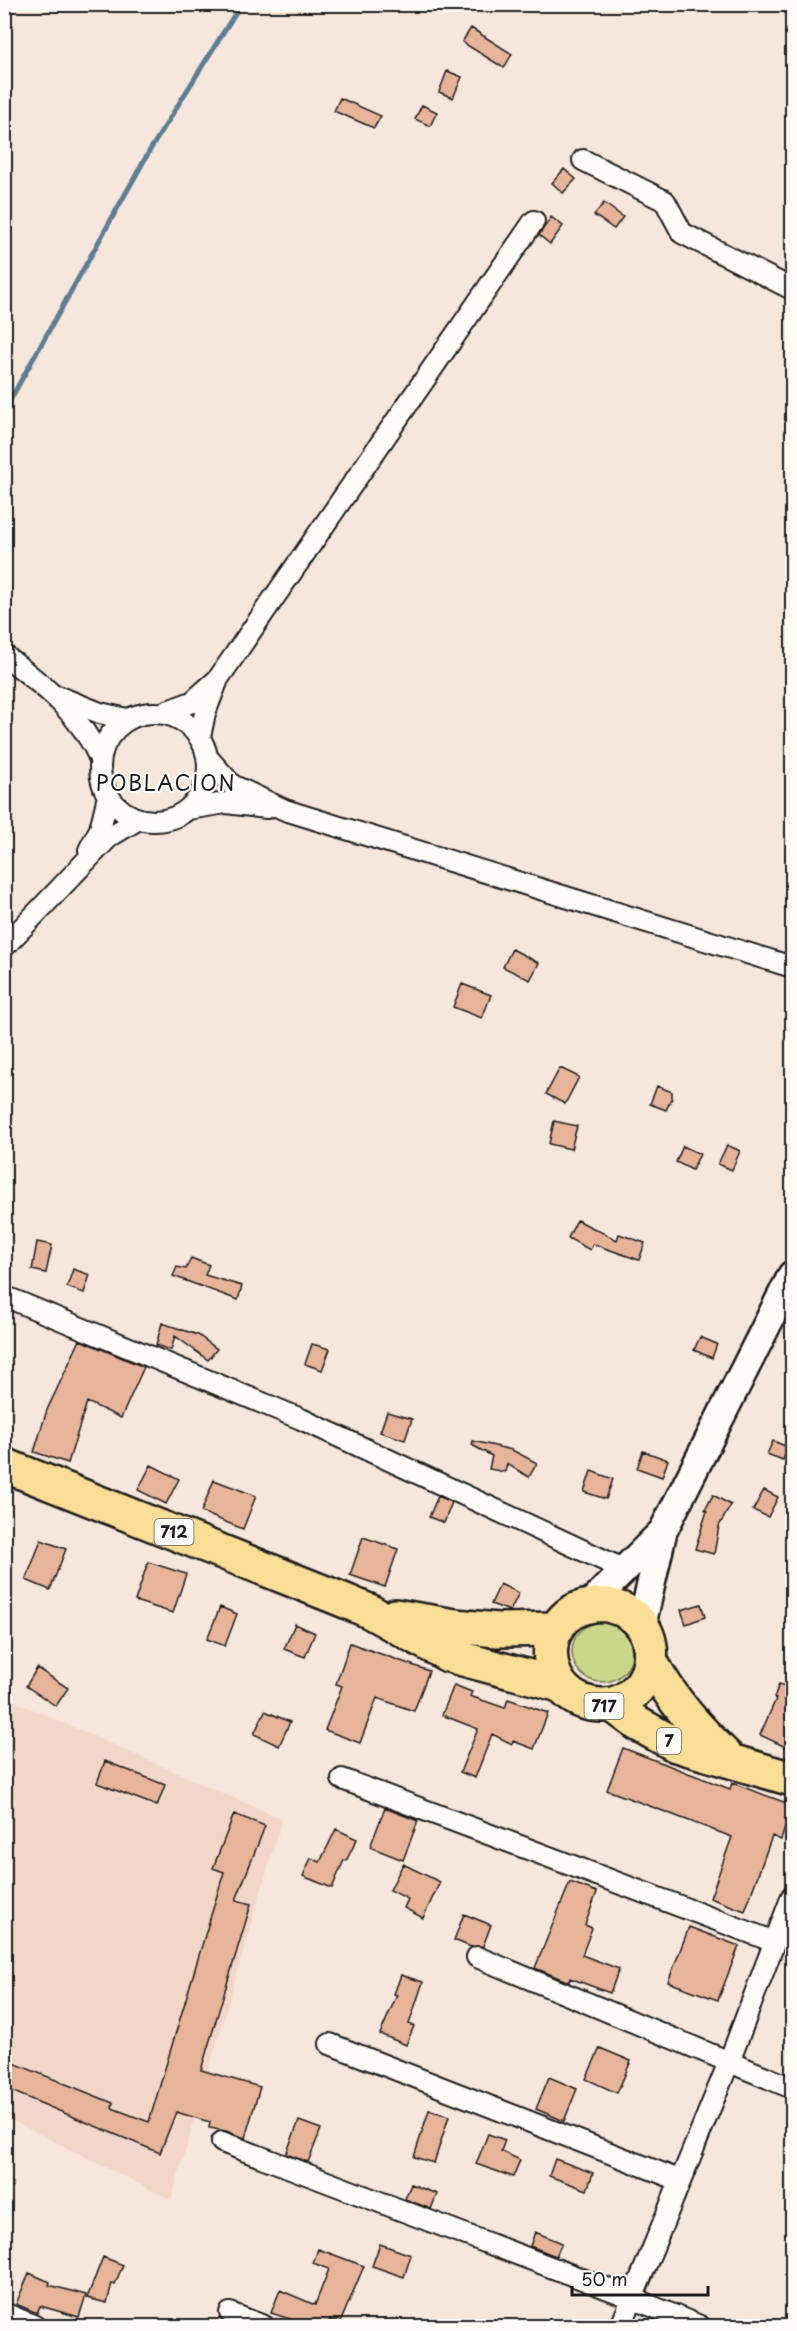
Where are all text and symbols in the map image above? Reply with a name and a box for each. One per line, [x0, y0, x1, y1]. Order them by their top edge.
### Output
district label: POBLACION [96, 766, 236, 798]
road number: 712 [154, 1519, 194, 1545]
road number: 717 [584, 1693, 624, 1719]
road number: 7 [657, 1728, 681, 1754]
scale bar [572, 2259, 708, 2297]
text: 50 m [581, 2265, 628, 2292]

